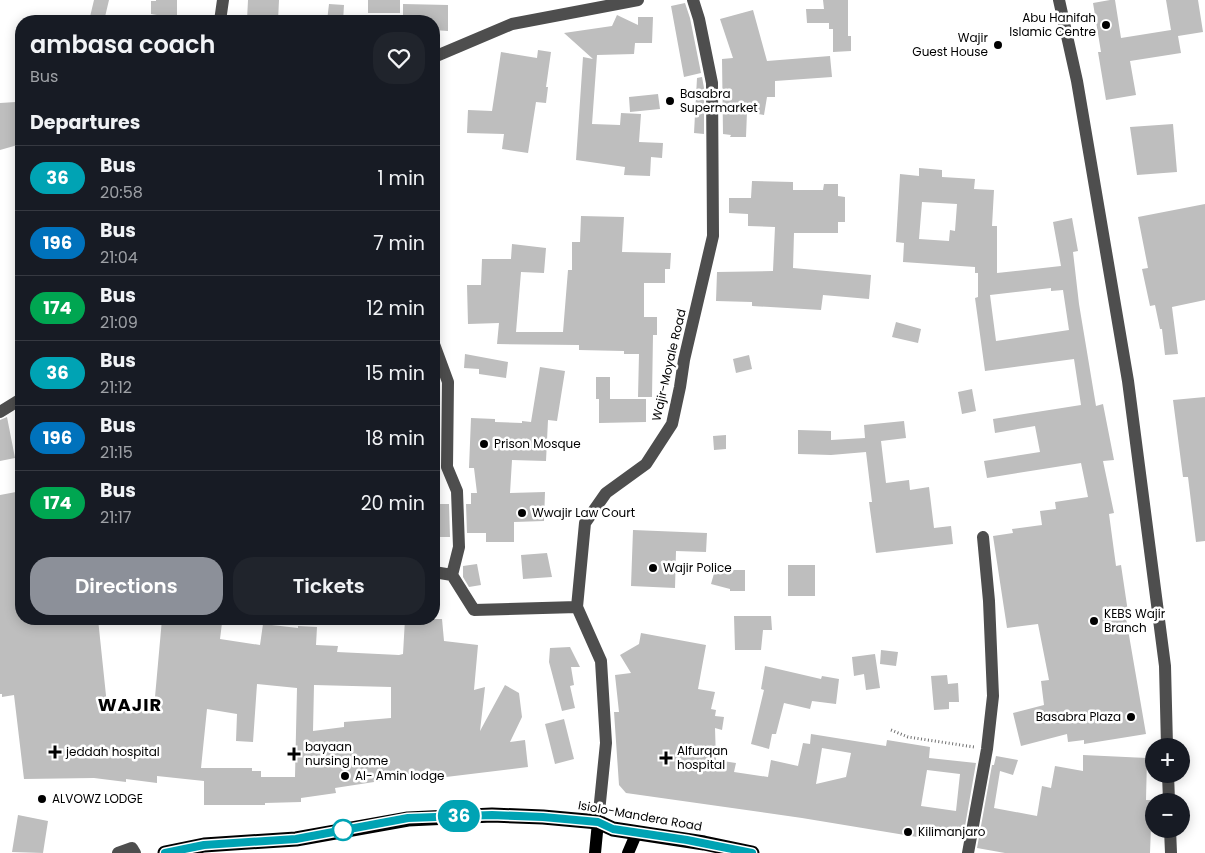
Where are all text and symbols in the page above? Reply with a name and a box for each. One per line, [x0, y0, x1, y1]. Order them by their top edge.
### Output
place label: Abu Hanifah Islamic Centre [1009, 9, 1096, 40]
marker: Abu Hanifah Islamic Centre [1100, 19, 1112, 31]
text: ambasa coach [30, 28, 215, 61]
place label: Wajir Guest House [912, 29, 989, 60]
button: heart [373, 32, 425, 84]
marker: Wajir Guest House [992, 39, 1004, 51]
text: Bus [30, 65, 58, 88]
place label: Basabra Supermarket [680, 85, 758, 116]
marker: Basabra Supermarket [664, 95, 676, 107]
text: Departures [30, 109, 140, 136]
text: Bus [100, 152, 136, 179]
text: 36 [46, 165, 69, 190]
text: 1 min [377, 165, 425, 192]
text: 20:58 [100, 181, 143, 204]
text: Bus [100, 217, 136, 244]
text: 196 [43, 230, 72, 255]
text: 7 min [373, 230, 425, 257]
text: 21:04 [100, 246, 138, 269]
text: Bus [100, 282, 136, 309]
text: 174 [43, 295, 72, 320]
text: 12 min [367, 295, 425, 322]
street label: Wajir-Moyale Road [647, 307, 690, 423]
text: 21:09 [100, 311, 138, 334]
text: Bus [100, 347, 136, 374]
text: 36 [46, 360, 69, 385]
text: 15 min [366, 360, 425, 387]
text: 21:12 [100, 376, 132, 399]
text: Bus [100, 412, 136, 439]
text: 196 [43, 425, 72, 450]
text: 18 min [365, 425, 425, 452]
place label: Prison Mosque [494, 435, 581, 452]
marker: Prison Mosque [478, 438, 490, 450]
text: 21:15 [100, 441, 133, 464]
text: Bus [100, 477, 136, 504]
text: 174 [43, 490, 72, 515]
text: 20 min [361, 490, 425, 517]
place label: Wwajir Law Court [532, 504, 635, 521]
text: 21:17 [100, 506, 132, 529]
marker: Wwajir Law Court [516, 507, 528, 519]
button: Directions [30, 557, 223, 615]
button: Tickets [233, 557, 425, 615]
place label: Wajir Police [663, 559, 732, 576]
marker: Wajir Police [647, 562, 659, 574]
place label: KEBS Wajir Branch [1104, 605, 1166, 636]
marker: KEBS Wajir Branch [1088, 615, 1100, 627]
district label: WAJIR [98, 692, 162, 717]
place label: Basabra Plaza [1036, 708, 1121, 725]
marker: Basabra Plaza [1125, 711, 1137, 723]
place label: bayaan nursing home [305, 738, 388, 769]
map controls [1145, 738, 1190, 838]
button: + [1145, 738, 1190, 783]
place label: Alfurqan hospital [677, 742, 728, 773]
place label: jeddah hospital [65, 743, 160, 760]
marker: jeddah hospital [48, 745, 62, 759]
marker: bayaan nursing home [287, 747, 301, 761]
marker: Alfurqan hospital [659, 751, 673, 765]
place label: Al- Amin lodge [355, 767, 444, 784]
marker: Al- Amin lodge [339, 770, 351, 782]
place label: ALVOWZ LODGE [52, 790, 143, 807]
marker: ALVOWZ LODGE [36, 793, 48, 805]
button: − [1145, 793, 1190, 838]
street label: Isiolo-Mandera Road [577, 796, 703, 835]
line badge: 36 [436, 800, 482, 832]
text: 36 [448, 803, 470, 828]
unlabelled marker [332, 819, 354, 841]
place label: Kilimanjaro [918, 823, 986, 840]
marker: Kilimanjaro [902, 826, 914, 838]

